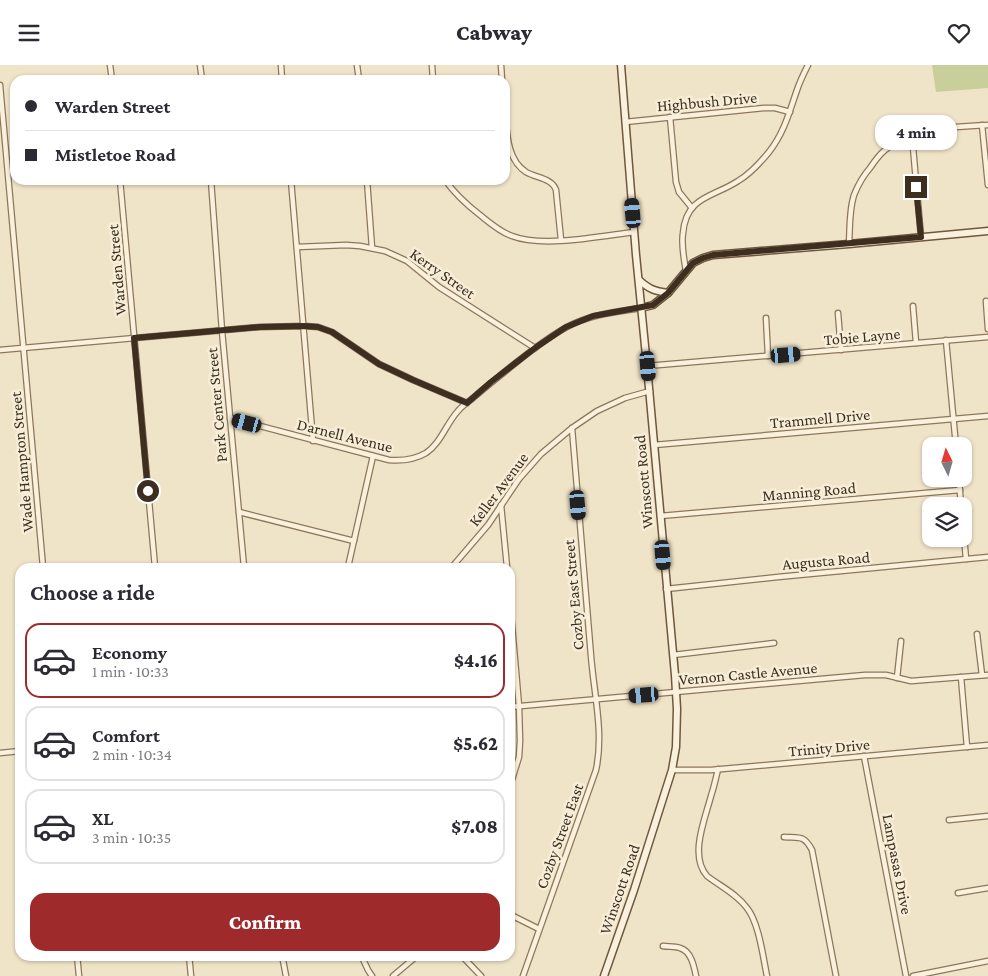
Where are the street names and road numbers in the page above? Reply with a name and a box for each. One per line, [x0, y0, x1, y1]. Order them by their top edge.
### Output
street label: Highbush Drive [656, 89, 758, 115]
street label: Warden Street [104, 223, 129, 316]
street label: Kerry Street [406, 245, 479, 303]
street label: Tobie Layne [823, 325, 901, 349]
street label: Park Center Street [203, 346, 230, 463]
street label: Wade Hampton Street [7, 390, 37, 533]
street label: Trammell Drive [769, 406, 871, 431]
street label: Darnell Avenue [295, 415, 394, 456]
street label: Winscott Road [631, 434, 656, 530]
street label: Keller Avenue [465, 449, 531, 529]
street label: Manning Road [762, 479, 857, 505]
street label: Cozby East Street [560, 538, 588, 651]
street label: Augusta Road [781, 548, 871, 574]
street label: Vernon Castle Avenue [678, 659, 818, 688]
street label: Trinity Drive [788, 735, 871, 761]
street label: Cozby Street East [533, 781, 588, 891]
street label: Lampasas Drive [878, 813, 916, 916]
street label: Winscott Road [596, 841, 643, 936]

